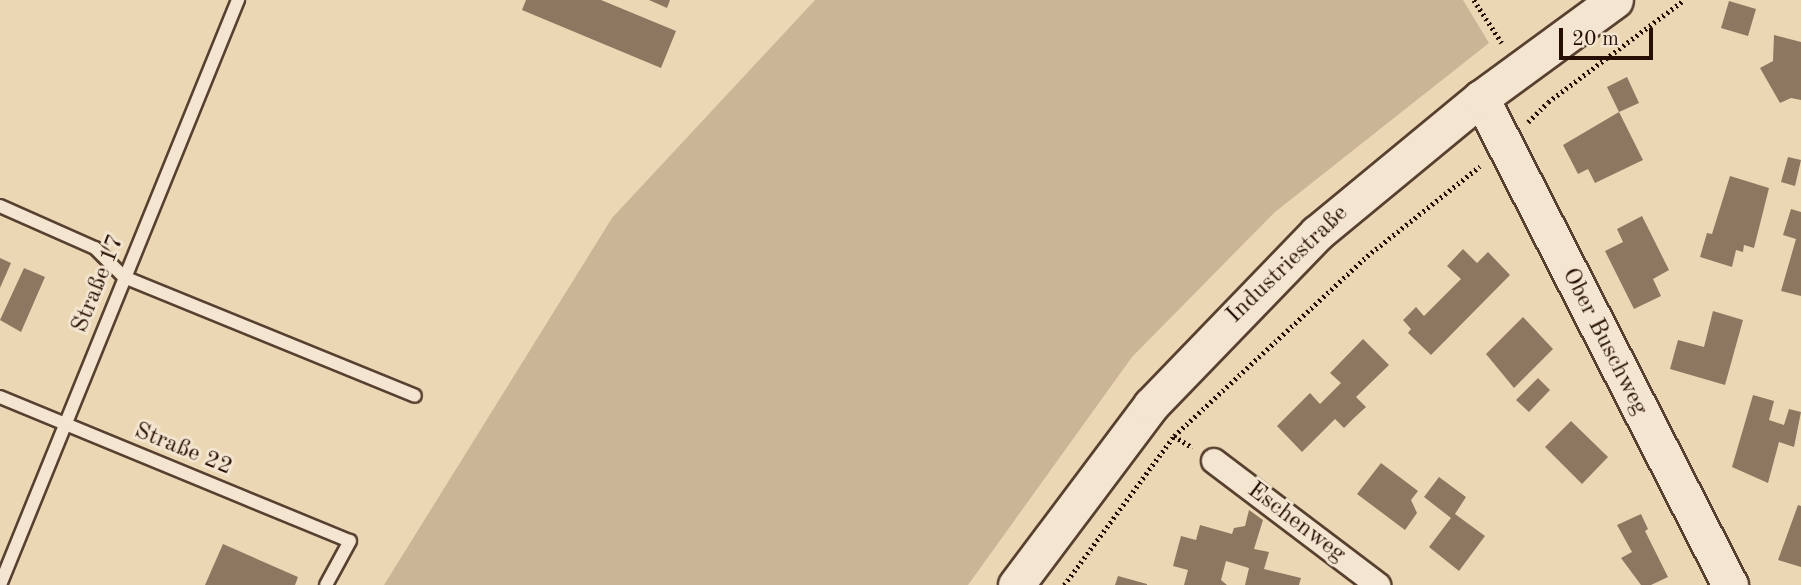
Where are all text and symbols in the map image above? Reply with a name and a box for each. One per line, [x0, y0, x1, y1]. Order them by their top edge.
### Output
scale bar [1563, 14, 1658, 58]
text: 20 m [1572, 29, 1619, 50]
street label: Industriestraße [1221, 200, 1355, 330]
street label: Straße 17 [66, 231, 132, 337]
street label: Ober Buschweg [1555, 264, 1653, 420]
street label: Straße 22 [130, 417, 236, 483]
street label: Eschenweg [1241, 477, 1351, 569]

